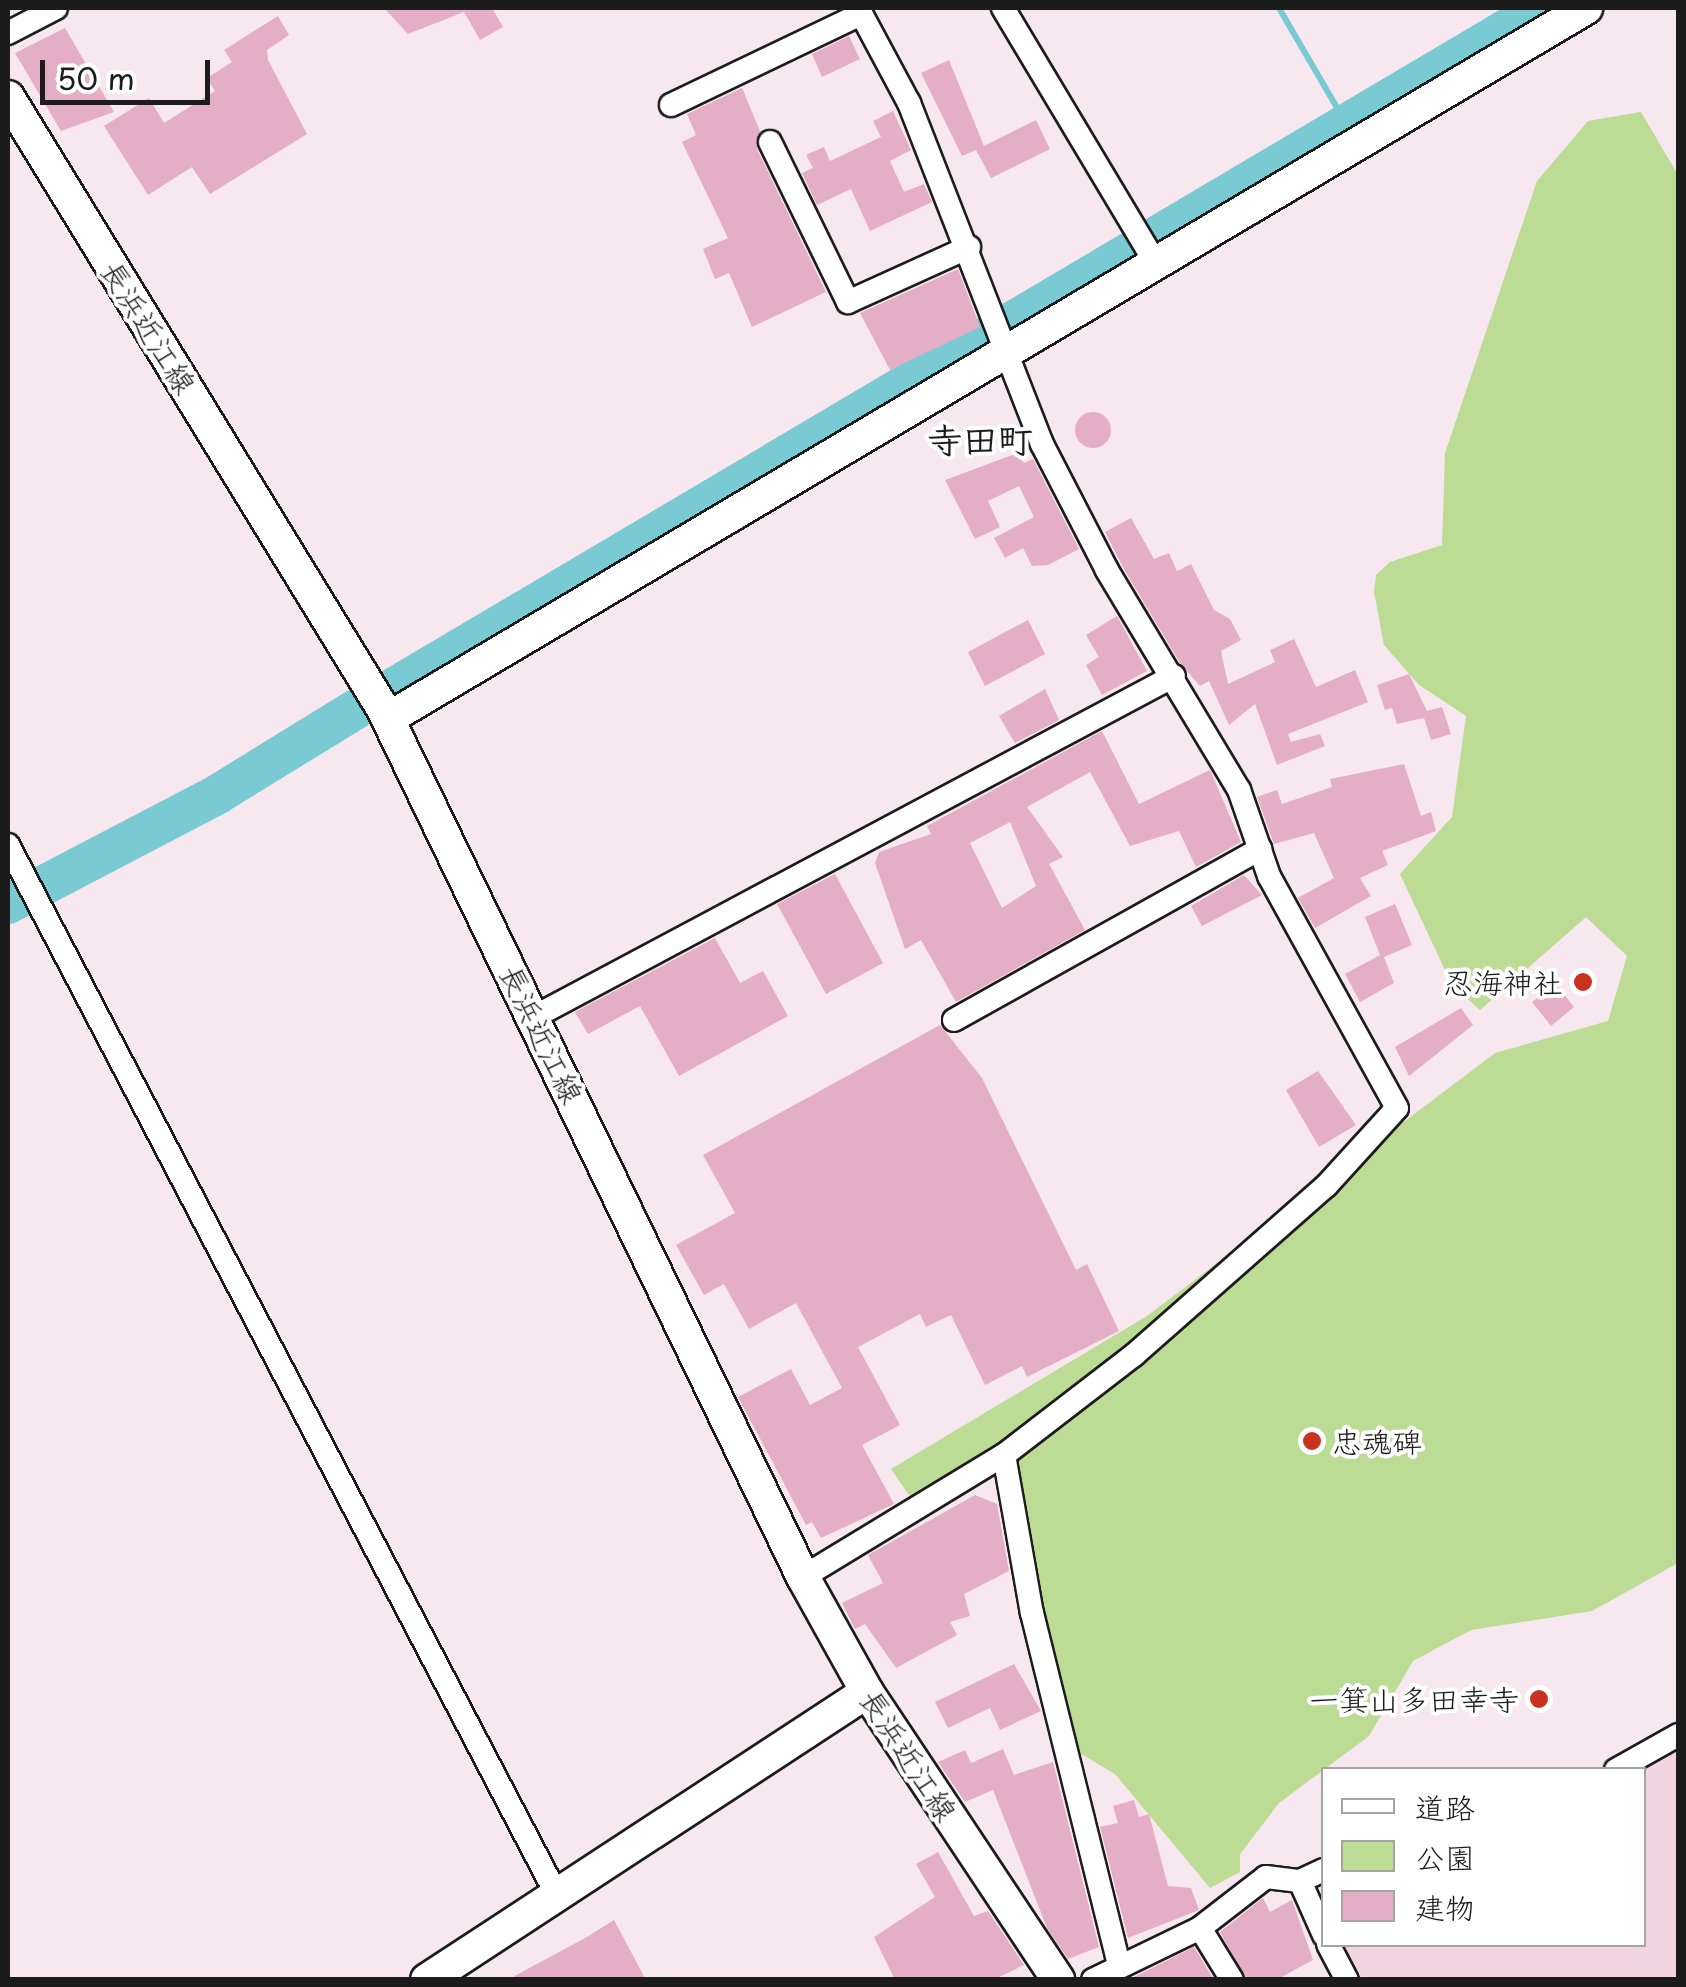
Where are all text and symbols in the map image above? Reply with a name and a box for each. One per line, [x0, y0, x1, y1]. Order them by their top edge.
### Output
scale bar [45, 40, 215, 102]
text: 50 m [57, 55, 135, 100]
street label: 長浜近江線 [94, 254, 204, 400]
district label: 寺田町 [928, 418, 1032, 460]
street label: 長浜近江線 [493, 959, 591, 1109]
place label: 忍海神社 [1443, 964, 1563, 1000]
marker: 忍海神社 [1572, 971, 1594, 993]
place label: 忠魂碑 [1332, 1423, 1422, 1459]
marker: 忠魂碑 [1301, 1430, 1323, 1452]
place label: 一箕山多田幸寺 [1309, 1681, 1519, 1717]
street label: 長浜近江線 [853, 1682, 965, 1828]
marker: 一箕山多田幸寺 [1528, 1688, 1550, 1710]
legend [1321, 1767, 1646, 1947]
text: 道路 [1415, 1784, 1475, 1829]
text: 公園 [1415, 1834, 1475, 1879]
text: 建物 [1415, 1884, 1475, 1929]

